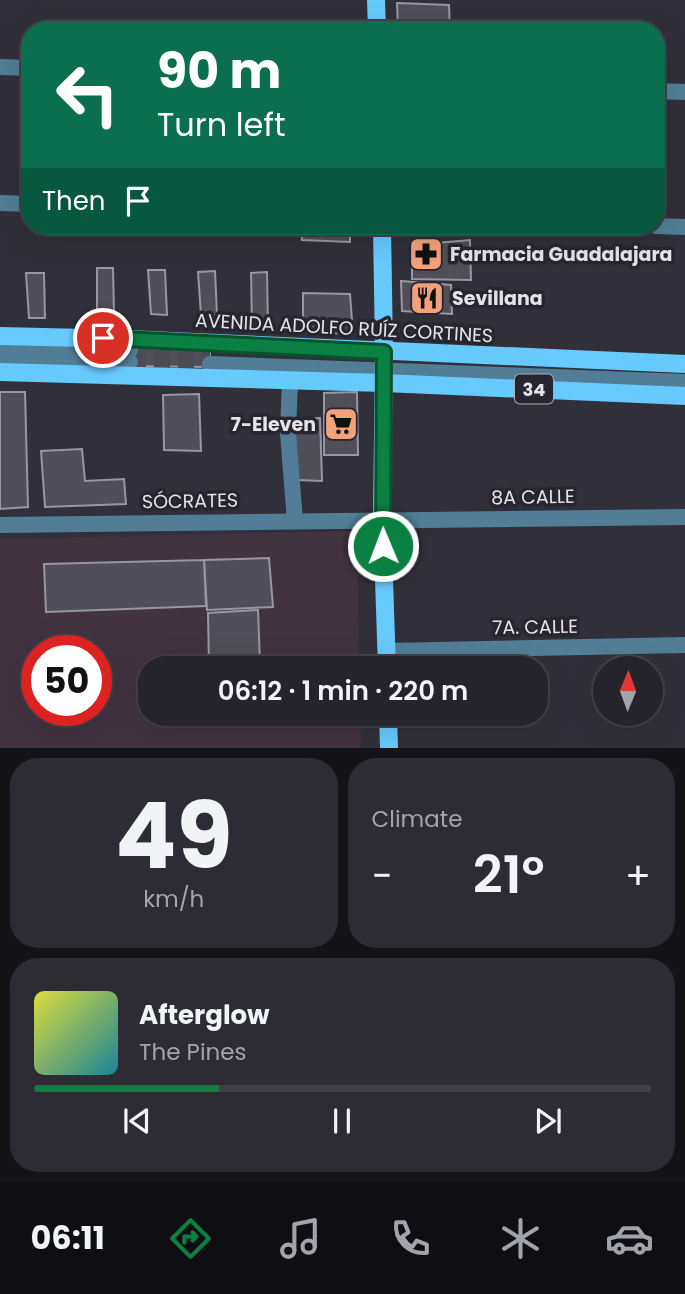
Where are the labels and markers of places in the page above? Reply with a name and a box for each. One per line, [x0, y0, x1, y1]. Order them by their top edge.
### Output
pharmacy icon: Farmacia Guadalajara [407, 235, 445, 273]
place label: Farmacia Guadalajara [450, 241, 673, 268]
restaurant icon: Sevillana [408, 279, 446, 317]
place label: Sevillana [452, 285, 543, 312]
pin [73, 308, 133, 368]
supermarket icon: 7-Eleven [322, 405, 360, 443]
place label: 7-Eleven [231, 411, 316, 438]

